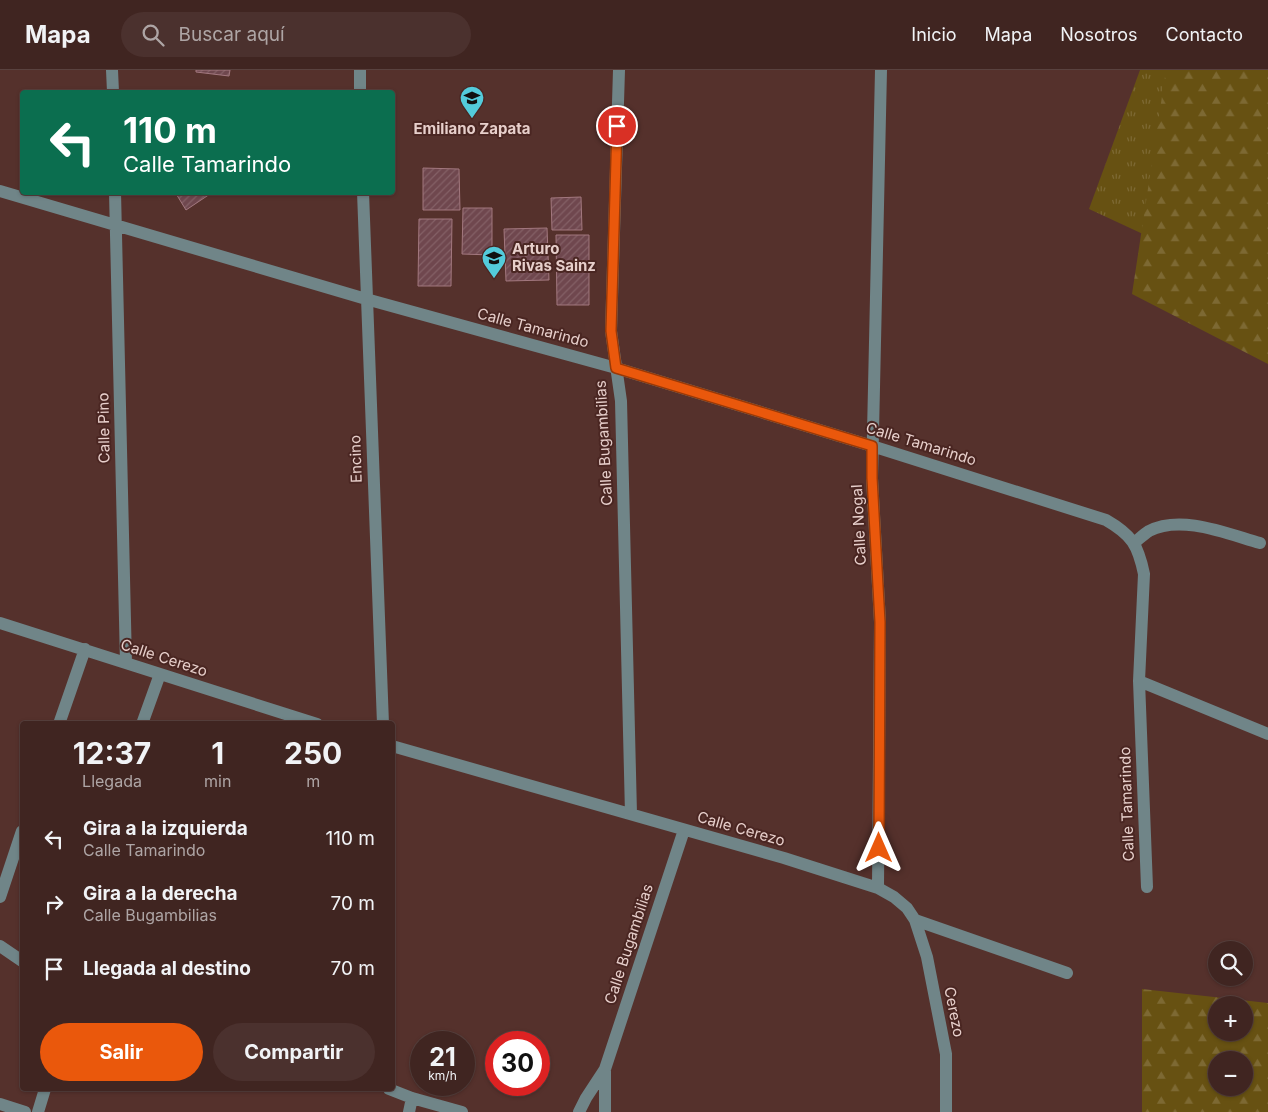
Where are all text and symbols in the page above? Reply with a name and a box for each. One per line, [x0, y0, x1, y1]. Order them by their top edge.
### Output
search box [121, 12, 471, 57]
text: Mapa [25, 20, 91, 49]
icon: search [139, 21, 167, 49]
text: Buscar aquí [179, 23, 285, 46]
text: Inicio [911, 24, 957, 45]
text: Mapa [985, 24, 1032, 45]
text: Nosotros [1060, 24, 1138, 45]
text: Contacto [1166, 24, 1243, 45]
school or university icon: Emiliano Zapata [459, 85, 485, 119]
pin [596, 105, 638, 147]
text: 110 m [123, 109, 217, 151]
icon: left [40, 110, 105, 175]
icon: arrive [603, 112, 631, 140]
place label: Emiliano Zapata [413, 119, 531, 138]
text: Calle Tamarindo [123, 151, 291, 177]
place label: Arturo Rivas Sainz [512, 239, 596, 275]
school or university icon: Arturo Rivas Sainz [481, 245, 507, 279]
street label: Calle Tamarindo [475, 303, 591, 352]
street label: Calle Bugambilias [591, 380, 616, 506]
street label: Calle Pino [93, 393, 114, 464]
street label: Calle Tamarindo [864, 418, 979, 469]
street label: Encino [345, 435, 366, 483]
street label: Calle Nogal [847, 484, 870, 566]
street label: Calle Cerezo [118, 635, 210, 681]
text: 12:37 [73, 735, 151, 771]
text: 1 [211, 735, 224, 771]
text: 250 [284, 735, 342, 771]
street label: Calle Tamarindo [1115, 746, 1138, 862]
text: Llegada [82, 771, 142, 791]
text: min [204, 771, 231, 791]
text: m [306, 771, 320, 791]
street label: Calle Cerezo [695, 807, 787, 850]
text: Gira a la izquierda [83, 817, 248, 840]
position arrow [852, 821, 904, 873]
icon: left [40, 825, 68, 853]
text: 110 m [326, 827, 375, 850]
text: Calle Tamarindo [83, 840, 205, 860]
street label: Calle Bugambilias [600, 881, 657, 1006]
text: Gira a la derecha [83, 882, 238, 905]
icon: right [40, 890, 68, 918]
text: 70 m [331, 892, 375, 915]
text: Calle Bugambilias [83, 905, 217, 925]
map controls [1208, 941, 1253, 1096]
button: search [1208, 941, 1253, 986]
icon: arrive [40, 955, 68, 983]
text: Llegada al destino [83, 957, 251, 980]
text: 70 m [331, 957, 375, 980]
street label: Cerezo [940, 985, 969, 1039]
button: + [1208, 996, 1253, 1041]
button: Salir [40, 1023, 203, 1081]
button: Compartir [213, 1023, 375, 1081]
speed limit sign: 30 [485, 1031, 550, 1096]
text: 21 [429, 1042, 456, 1072]
button: − [1208, 1051, 1253, 1096]
text: km/h [428, 1068, 457, 1083]

